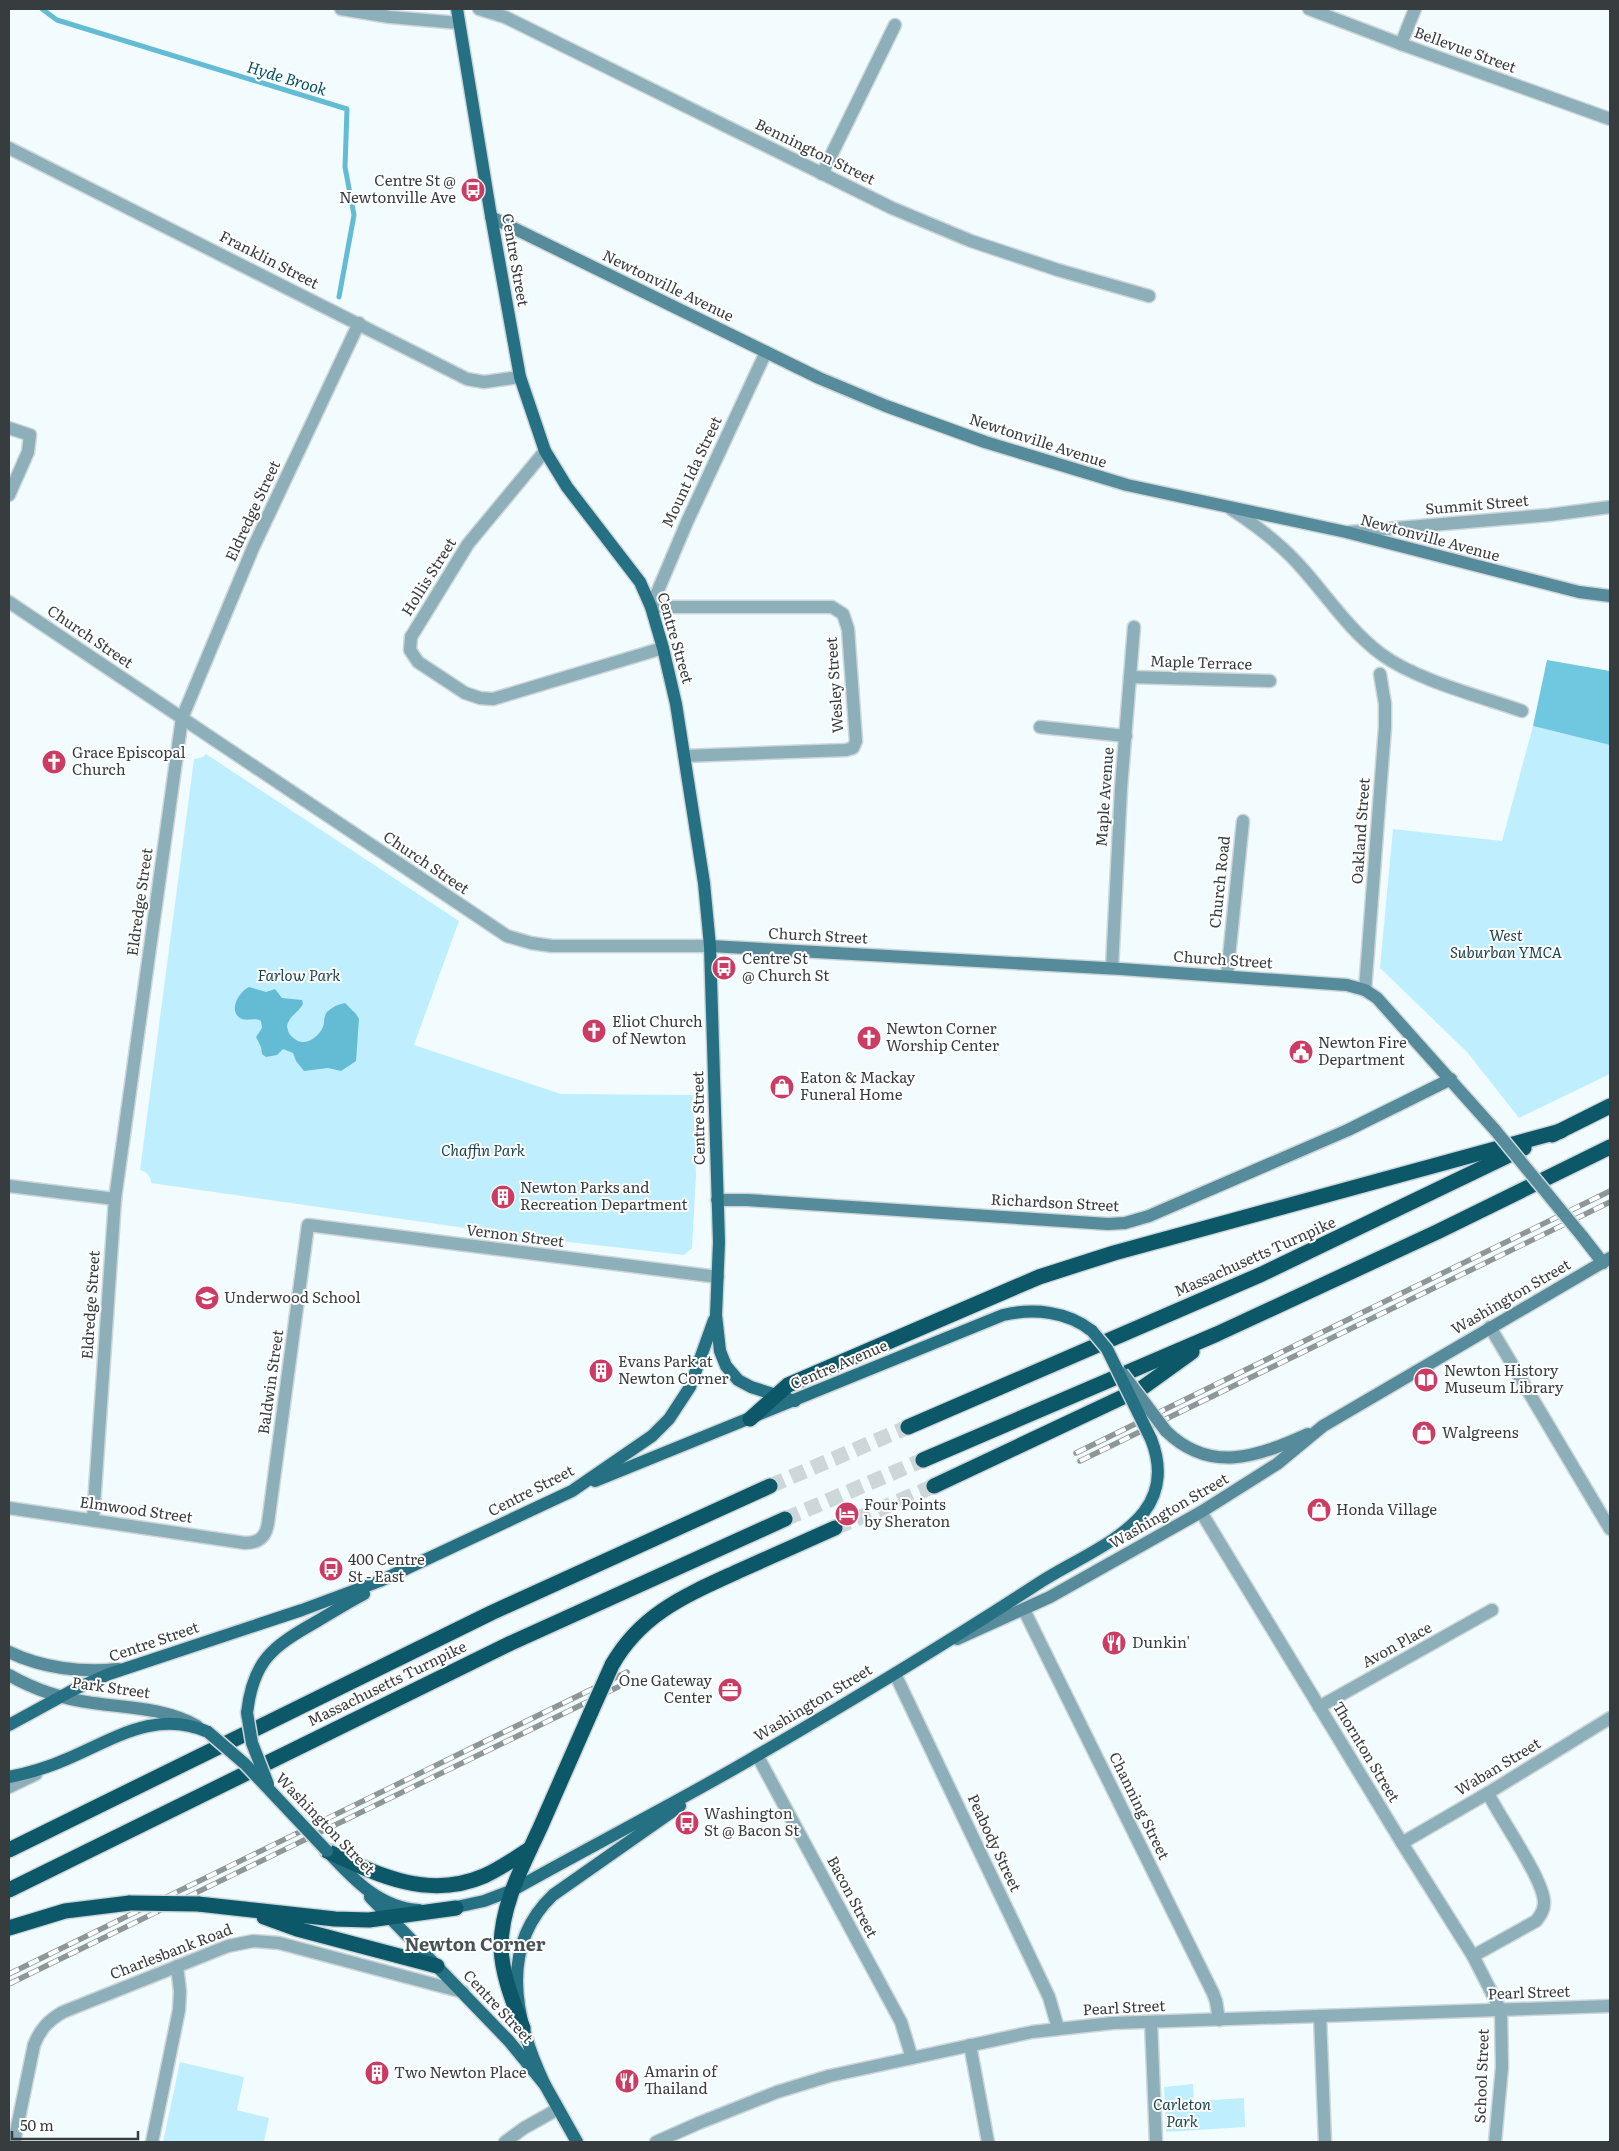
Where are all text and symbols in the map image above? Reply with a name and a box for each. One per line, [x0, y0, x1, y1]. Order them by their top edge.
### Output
street label: Bellevue Street [1411, 19, 1520, 78]
water label: Hyde Brook [244, 54, 330, 101]
street label: Bennington Street [752, 112, 880, 190]
place label: Centre St @ Newtonville Ave [339, 168, 456, 208]
bus stop icon: Centre St @ Newtonville Ave [460, 177, 486, 203]
street label: Centre Street [497, 211, 536, 308]
street label: Franklin Street [216, 224, 323, 294]
street label: Newtonville Avenue [599, 243, 738, 327]
street label: Newtonville Avenue [967, 406, 1110, 473]
street label: Mount Ida Street [655, 412, 727, 531]
street label: Eldredge Street [218, 456, 285, 565]
street label: Summit Street [1424, 488, 1530, 519]
street label: Newtonville Avenue [1358, 507, 1503, 566]
street label: Hollis Street [394, 532, 461, 620]
street label: Centre Street [652, 589, 700, 686]
street label: Church Street [43, 598, 139, 673]
street label: Wesley Street [819, 636, 848, 734]
street label: Maple Terrace [1149, 648, 1253, 675]
place label: Grace Episcopal Church [72, 740, 186, 780]
street label: Maple Avenue [1089, 746, 1118, 848]
church icon: Grace Episcopal Church [41, 749, 67, 775]
street label: Oakland Street [1344, 777, 1375, 885]
street label: Church Street [379, 824, 475, 899]
street label: Church Road [1202, 834, 1235, 929]
street label: Eldredge Street [120, 846, 157, 957]
street label: Church Street [768, 920, 868, 949]
park label: West Suburban YMCA [1450, 923, 1563, 963]
street label: Church Street [1173, 944, 1274, 973]
place label: Centre St @ Church St [742, 946, 829, 986]
bus stop icon: Centre St @ Church St [711, 955, 737, 981]
park label: Farlow Park [257, 963, 341, 986]
place label: Eliot Church of Newton [612, 1009, 703, 1049]
place label: Newton Corner Worship Center [886, 1016, 999, 1056]
church icon: Eliot Church of Newton [581, 1018, 607, 1044]
church icon: Newton Corner Worship Center [856, 1025, 882, 1051]
place label: Newton Fire Department [1318, 1030, 1407, 1070]
public building icon: Newton Fire Department [1288, 1039, 1314, 1065]
place label: Eaton & Mackay Funeral Home [800, 1065, 915, 1105]
street label: Centre Street [685, 1071, 710, 1165]
shop icon: Eaton & Mackay Funeral Home [769, 1074, 795, 1100]
park label: Chaffin Park [441, 1138, 526, 1161]
place label: Newton Parks and Recreation Department [520, 1175, 687, 1215]
building icon: Newton Parks and Recreation Department [490, 1184, 516, 1210]
street label: Richardson Street [990, 1187, 1120, 1216]
street label: Massachusetts Turnpike [1170, 1209, 1339, 1302]
street label: Vernon Street [465, 1217, 566, 1252]
street label: Eldredge Street [74, 1250, 105, 1360]
street label: Washington Street [1446, 1252, 1574, 1339]
school or university icon: Underwood School [194, 1285, 220, 1311]
place label: Underwood School [224, 1285, 360, 1308]
street label: Baldwin Street [251, 1328, 288, 1436]
street label: Centre Avenue [786, 1333, 891, 1394]
place label: Evans Park at Newton Corner [618, 1349, 729, 1389]
building icon: Evans Park at Newton Corner [588, 1358, 614, 1384]
place label: Newton History Museum Library [1444, 1358, 1564, 1398]
library icon: Newton History Museum Library [1413, 1367, 1439, 1393]
shop icon: Walgreens [1411, 1420, 1437, 1446]
place label: Walgreens [1442, 1420, 1519, 1443]
street label: Centre Street [483, 1458, 577, 1521]
street label: Washington Street [1104, 1466, 1232, 1553]
street label: Elmwood Street [78, 1489, 194, 1528]
place label: Four Points by Sheraton [864, 1492, 950, 1532]
shop icon: Honda Village [1306, 1497, 1332, 1523]
place label: Honda Village [1336, 1497, 1437, 1520]
hotel icon: Four Points by Sheraton [834, 1501, 860, 1527]
place label: 400 Centre St - East [348, 1547, 425, 1587]
bus stop icon: 400 Centre St - East [318, 1556, 344, 1582]
street label: Centre Street [105, 1614, 202, 1667]
street label: Avon Place [1357, 1615, 1436, 1672]
restaurant icon: Dunkin' [1101, 1630, 1127, 1656]
place label: Dunkin' [1132, 1630, 1190, 1653]
street label: Massachusetts Turnpike [303, 1634, 470, 1731]
street label: Washington Street [749, 1657, 876, 1746]
place label: One Gateway Center [619, 1668, 712, 1708]
street label: Park Street [71, 1670, 152, 1703]
office icon: One Gateway Center [717, 1677, 743, 1703]
street label: Thornton Street [1328, 1696, 1407, 1806]
street label: Waban Street [1450, 1731, 1545, 1800]
street label: Channing Street [1104, 1748, 1176, 1863]
street label: Washington Street [271, 1767, 381, 1879]
street label: Peabody Street [963, 1790, 1028, 1895]
place label: Washington St @ Bacon St [704, 1801, 799, 1841]
bus stop icon: Washington St @ Bacon St [674, 1810, 700, 1836]
street label: Bacon Street [822, 1851, 885, 1941]
street label: Charlesbank Road [106, 1917, 235, 1985]
district label: Newton Corner [404, 1930, 546, 1957]
street label: Centre Street [459, 1964, 540, 2048]
street label: Pearl Street [1487, 1979, 1571, 2004]
street label: Pearl Street [1082, 1993, 1166, 2020]
street label: School Street [1467, 2028, 1494, 2124]
place label: Amarin of Thailand [644, 2059, 718, 2099]
building icon: Two Newton Place [364, 2060, 390, 2086]
place label: Two Newton Place [394, 2060, 527, 2083]
restaurant icon: Amarin of Thailand [614, 2068, 640, 2094]
park label: Carleton Park [1153, 2092, 1211, 2132]
scale bar [12, 2108, 139, 2140]
text: 50 m [20, 2113, 54, 2136]

